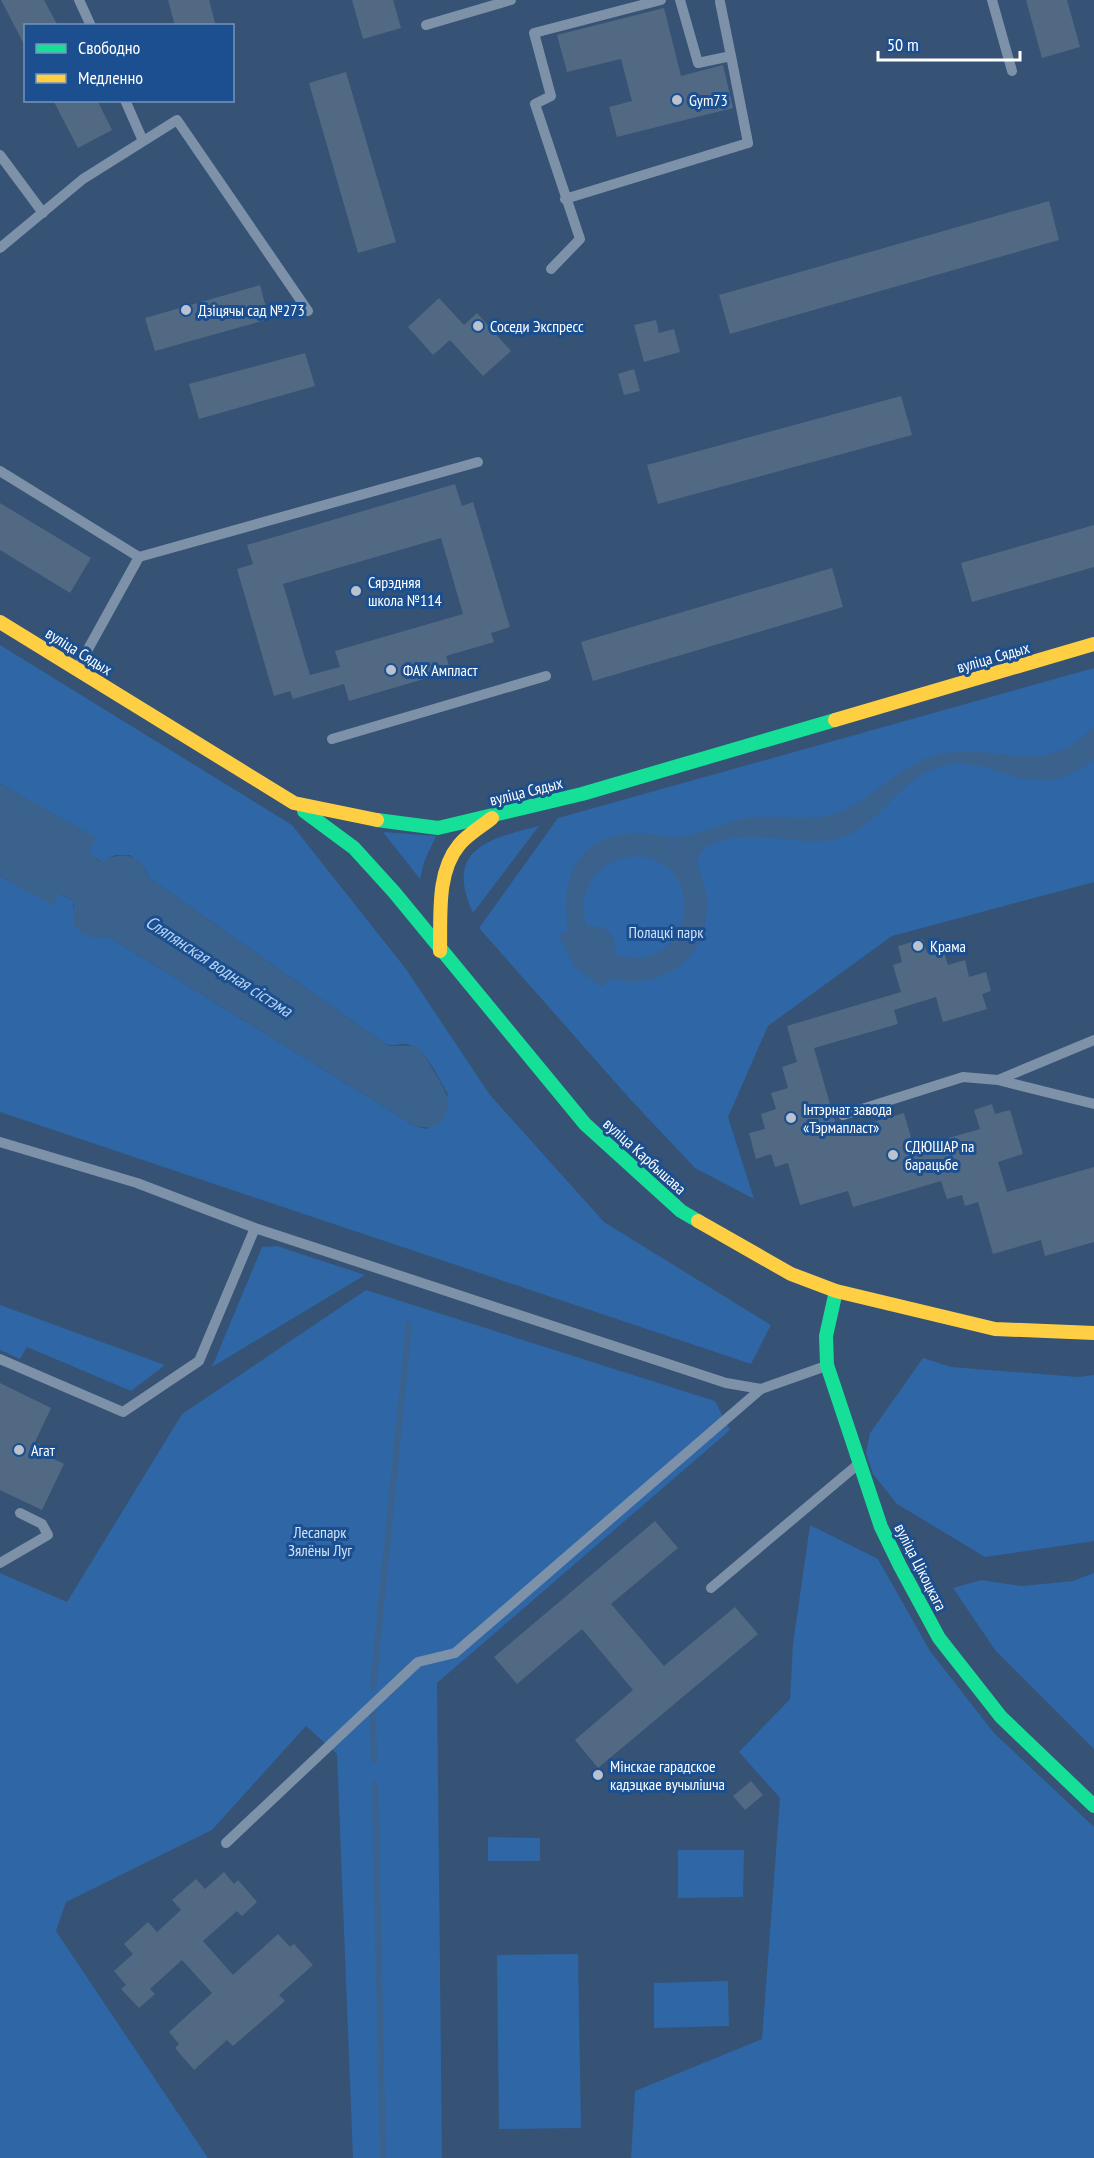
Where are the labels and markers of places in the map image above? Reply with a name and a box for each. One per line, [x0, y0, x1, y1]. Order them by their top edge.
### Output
place label: Gym73 [689, 90, 728, 110]
marker: Gym73 [670, 93, 684, 107]
place label: Дзіцячы сад №273 [198, 300, 305, 320]
marker: Дзіцячы сад №273 [179, 303, 193, 317]
place label: Соседи Экспресс [490, 316, 584, 336]
marker: Соседи Экспресс [471, 319, 485, 333]
place label: Сярэдняя школа №114 [368, 572, 442, 610]
marker: Сярэдняя школа №114 [349, 584, 363, 598]
place label: ФАК Ампласт [403, 660, 478, 680]
marker: ФАК Ампласт [384, 663, 398, 677]
place label: Крама [930, 936, 966, 956]
marker: Крама [911, 939, 925, 953]
place label: Інтэрнат завода «Тэрмапласт» [803, 1099, 892, 1137]
marker: Інтэрнат завода «Тэрмапласт» [784, 1111, 798, 1125]
place label: СДЮШАР па барацьбе [905, 1136, 974, 1174]
marker: СДЮШАР па барацьбе [886, 1148, 900, 1162]
place label: Агат [31, 1440, 56, 1460]
marker: Агат [12, 1443, 26, 1457]
place label: Мінскае гарадское кадэцкае вучылішча [610, 1756, 725, 1794]
marker: Мінскае гарадское кадэцкае вучылішча [591, 1768, 605, 1782]

